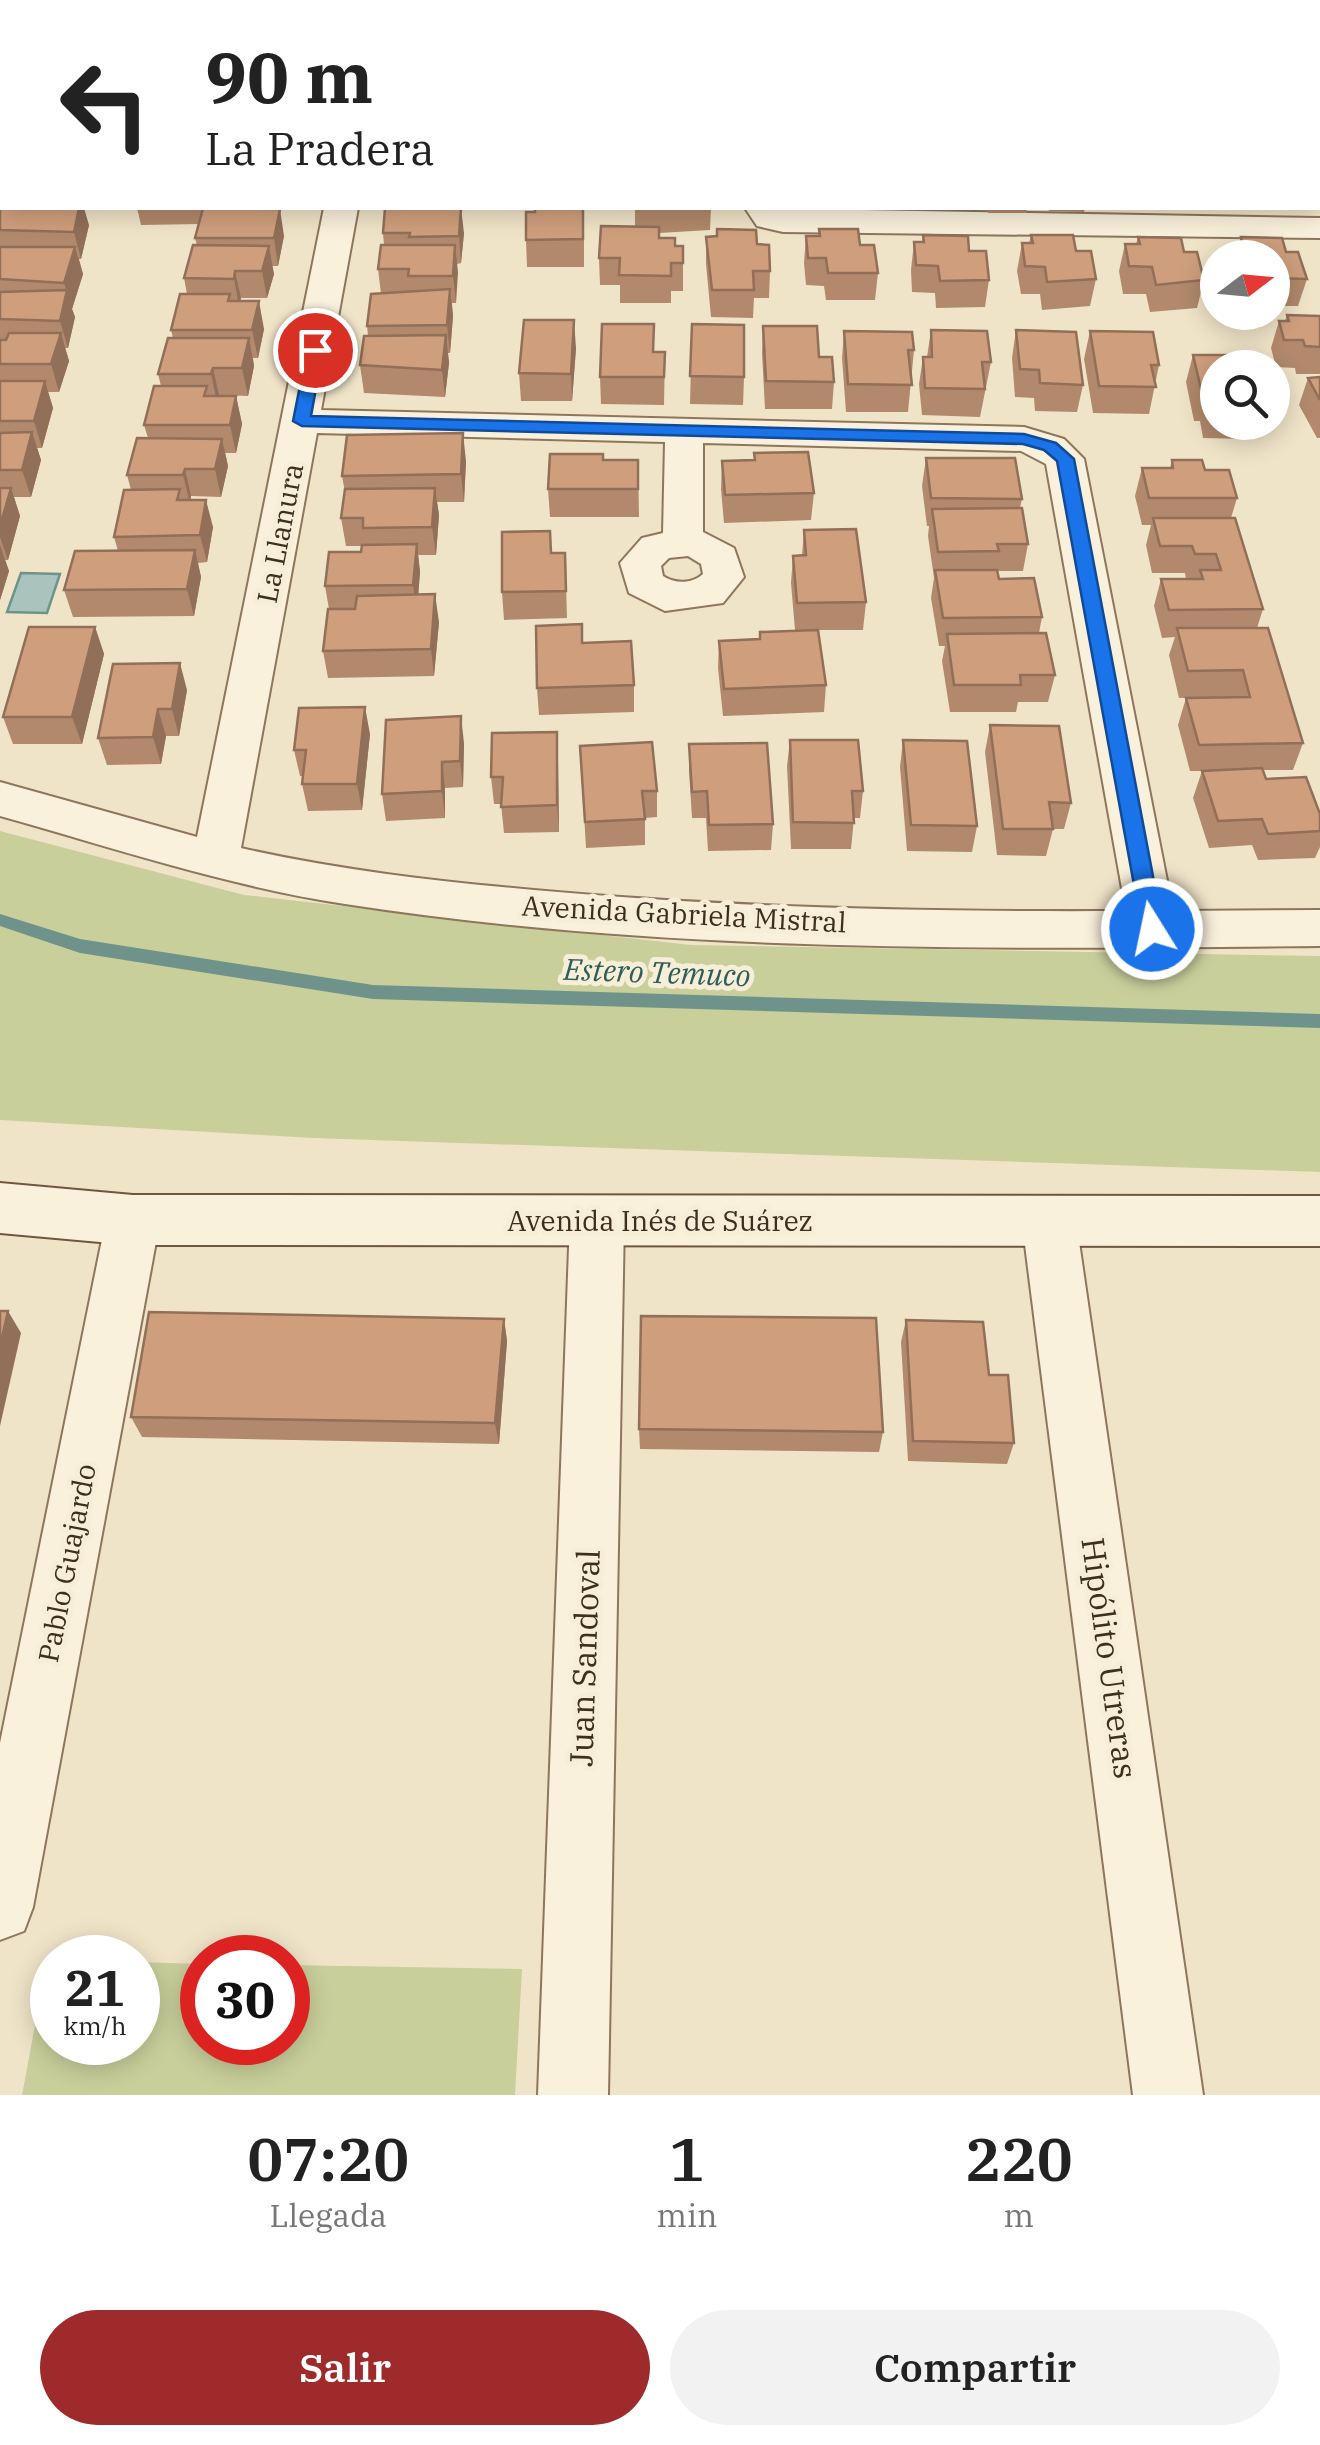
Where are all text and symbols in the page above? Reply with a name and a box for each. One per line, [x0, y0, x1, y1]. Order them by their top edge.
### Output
text: 90 m [205, 31, 373, 122]
icon: left [40, 40, 170, 170]
text: La Pradera [205, 119, 435, 177]
north arrow [1200, 240, 1290, 330]
map controls [1200, 240, 1290, 440]
pin [273, 308, 358, 393]
icon: arrive [288, 323, 343, 378]
button: search [1200, 350, 1290, 440]
street label: La Llanura [248, 460, 311, 606]
position arrow [1100, 877, 1204, 981]
street label: Avenida Gabriela Mistral [521, 887, 847, 940]
water label: Estero Temuco [562, 949, 751, 994]
street label: Avenida Inés de Suárez [507, 1202, 813, 1239]
street label: Pablo Guajardo [29, 1461, 104, 1665]
street label: Hipólito Utreras [1072, 1535, 1148, 1781]
street label: Juan Sandoval [559, 1549, 609, 1767]
speed limit sign: 30 [180, 1935, 310, 2065]
text: 21 [65, 1955, 125, 2020]
text: km/h [63, 2009, 127, 2042]
text: 07:20 [247, 2119, 409, 2198]
text: 1 [669, 2119, 705, 2198]
text: 220 [965, 2119, 1073, 2198]
text: Llegada [269, 2194, 387, 2236]
text: min [656, 2194, 717, 2236]
text: m [1003, 2194, 1034, 2236]
button: Salir [40, 2310, 650, 2425]
button: Compartir [670, 2310, 1280, 2425]

